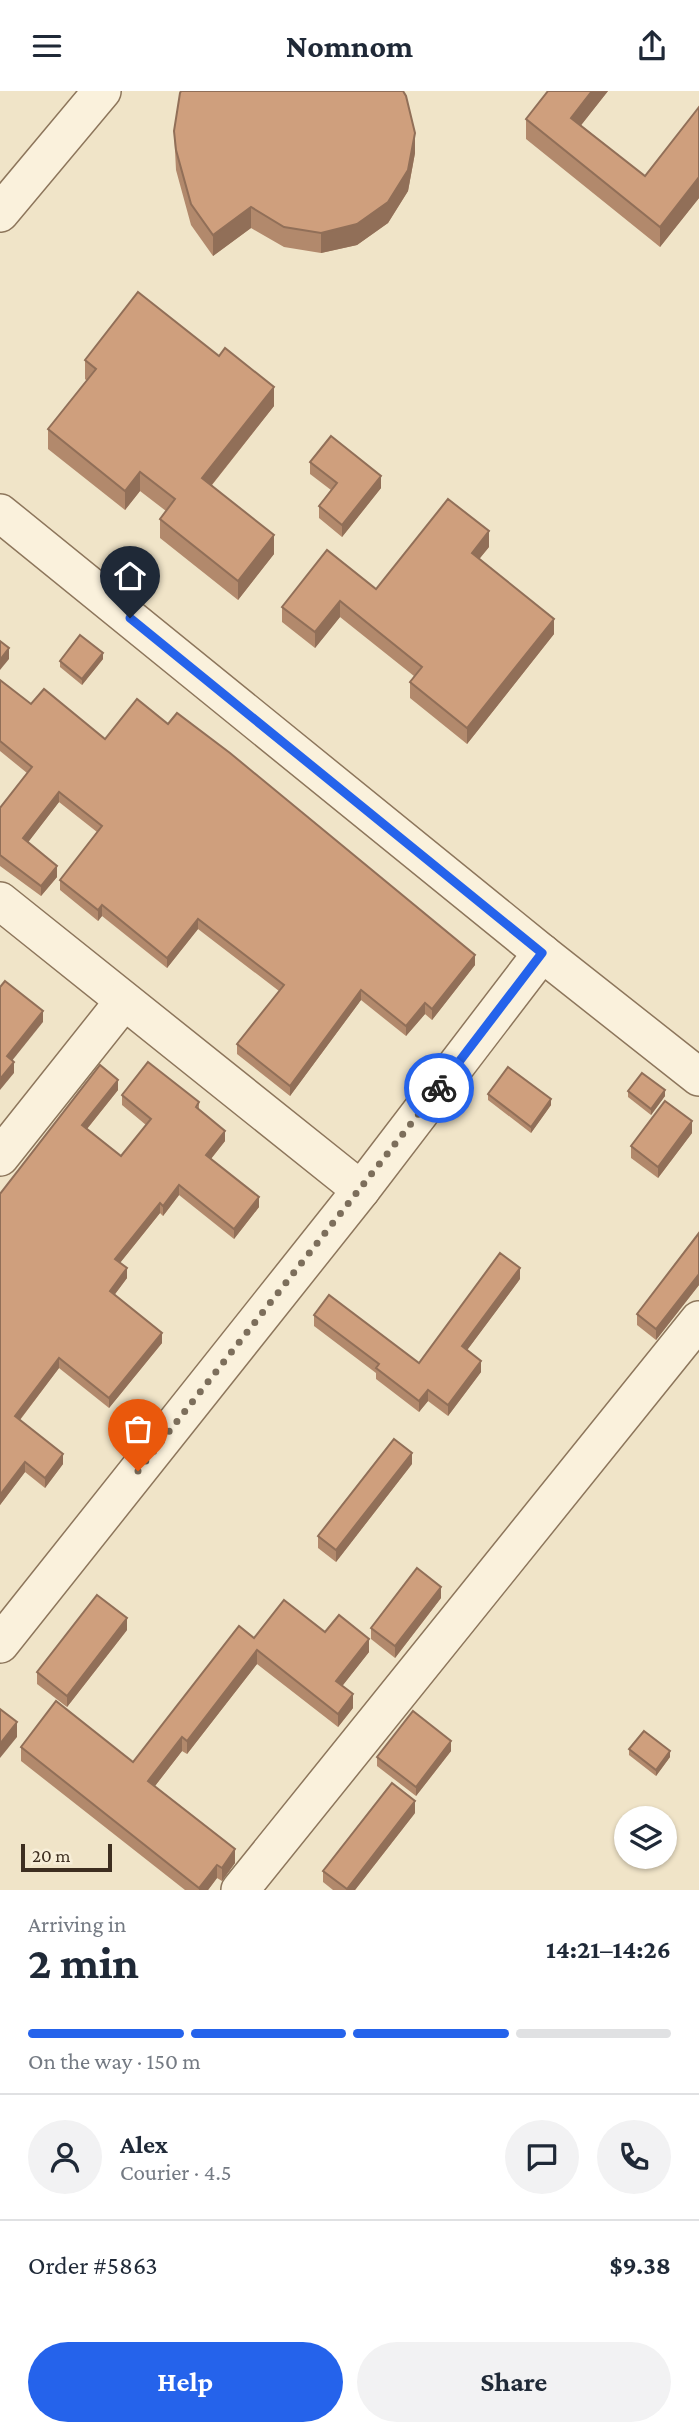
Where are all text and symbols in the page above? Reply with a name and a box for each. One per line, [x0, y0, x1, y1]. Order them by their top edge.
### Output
icon: menu [28, 27, 66, 65]
icon: share [633, 27, 671, 65]
text: Nomnom [286, 28, 413, 64]
pin [100, 546, 160, 618]
icon: home [111, 557, 149, 595]
courier [404, 1053, 474, 1123]
icon: bike [420, 1069, 458, 1107]
pin [108, 1399, 168, 1471]
icon: bag [119, 1410, 157, 1448]
map controls [614, 1806, 677, 1869]
button: layers [614, 1806, 677, 1869]
scale bar [21, 1841, 112, 1873]
text: 20 m [32, 1845, 71, 1866]
text: Arriving in [28, 1911, 126, 1937]
text: 14:21–14:26 [546, 1935, 671, 1964]
text: 2 min [28, 1937, 139, 1988]
text: On the way · 150 m [28, 2048, 201, 2074]
button: person [28, 2120, 102, 2194]
button: chat [505, 2120, 579, 2194]
button: phone [597, 2120, 671, 2194]
text: Alex [120, 2130, 168, 2159]
text: Courier · 4.5 [120, 2159, 232, 2185]
text: Order #5863 [28, 2251, 158, 2280]
text: $9.38 [609, 2251, 671, 2280]
button: Help [28, 2342, 343, 2422]
button: Share [357, 2342, 671, 2422]

